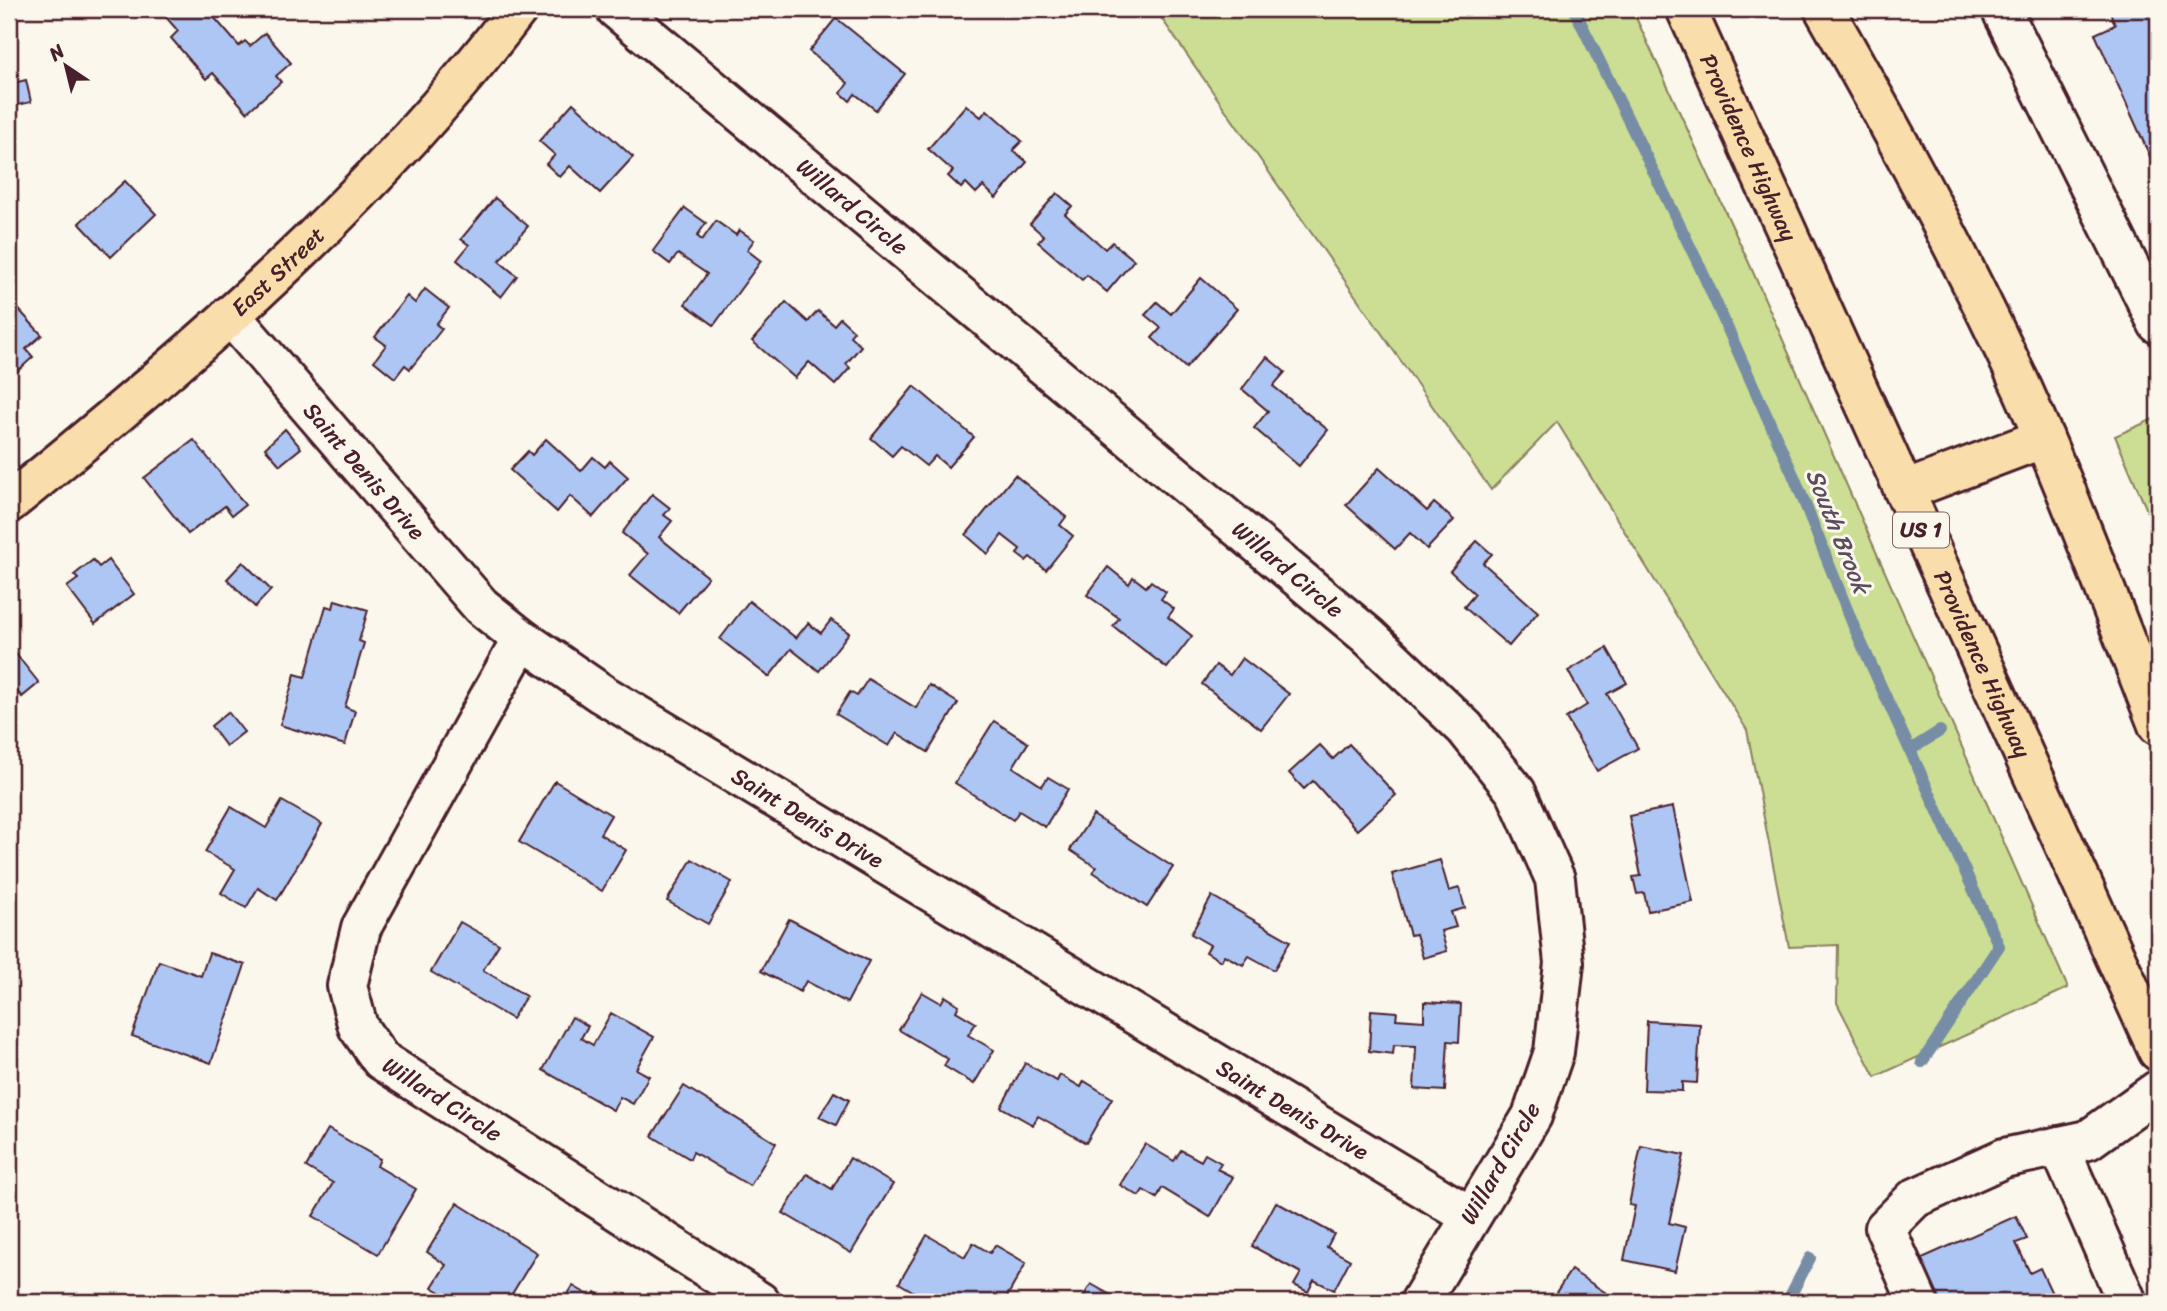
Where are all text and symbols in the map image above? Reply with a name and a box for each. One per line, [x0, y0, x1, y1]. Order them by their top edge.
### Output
north arrow [32, 32, 102, 102]
text: N [41, 35, 72, 70]
street label: Providence Highway [1688, 47, 1809, 249]
street label: Willard Circle [787, 147, 918, 266]
street label: East Street [221, 217, 335, 327]
street label: Saint Denis Drive [292, 393, 436, 550]
water label: South Brook [1794, 462, 1883, 603]
street label: Willard Circle [1222, 510, 1353, 629]
road number: US 1 [1893, 512, 1949, 548]
street label: Providence Highway [1922, 563, 2043, 765]
street label: Saint Denis Drive [723, 756, 892, 880]
street label: Willard Circle [374, 1046, 511, 1154]
street label: Saint Denis Drive [1208, 1048, 1377, 1172]
street label: Willard Circle [1449, 1094, 1552, 1233]

